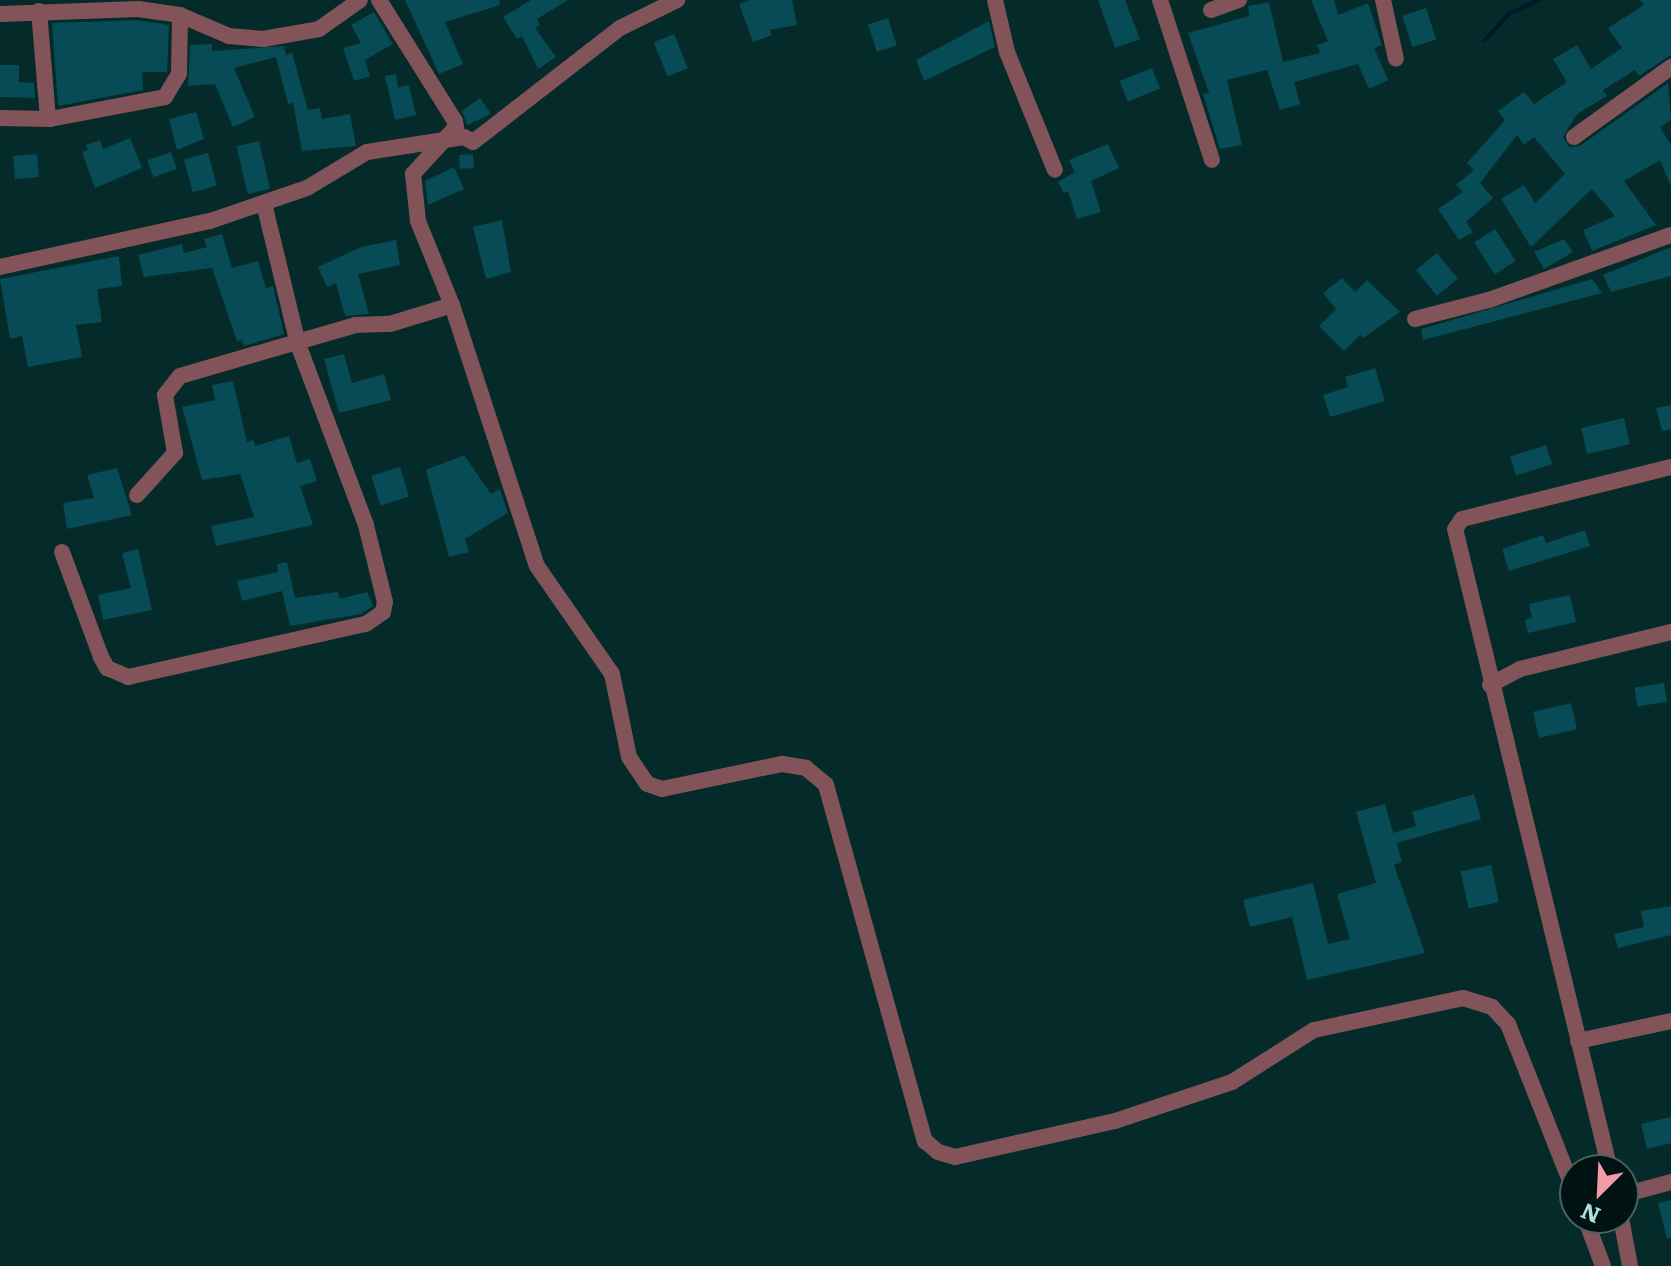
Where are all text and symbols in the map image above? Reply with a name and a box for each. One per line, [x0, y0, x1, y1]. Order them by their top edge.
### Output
north arrow [1559, 1154, 1639, 1234]
text: N [1575, 1196, 1605, 1233]

